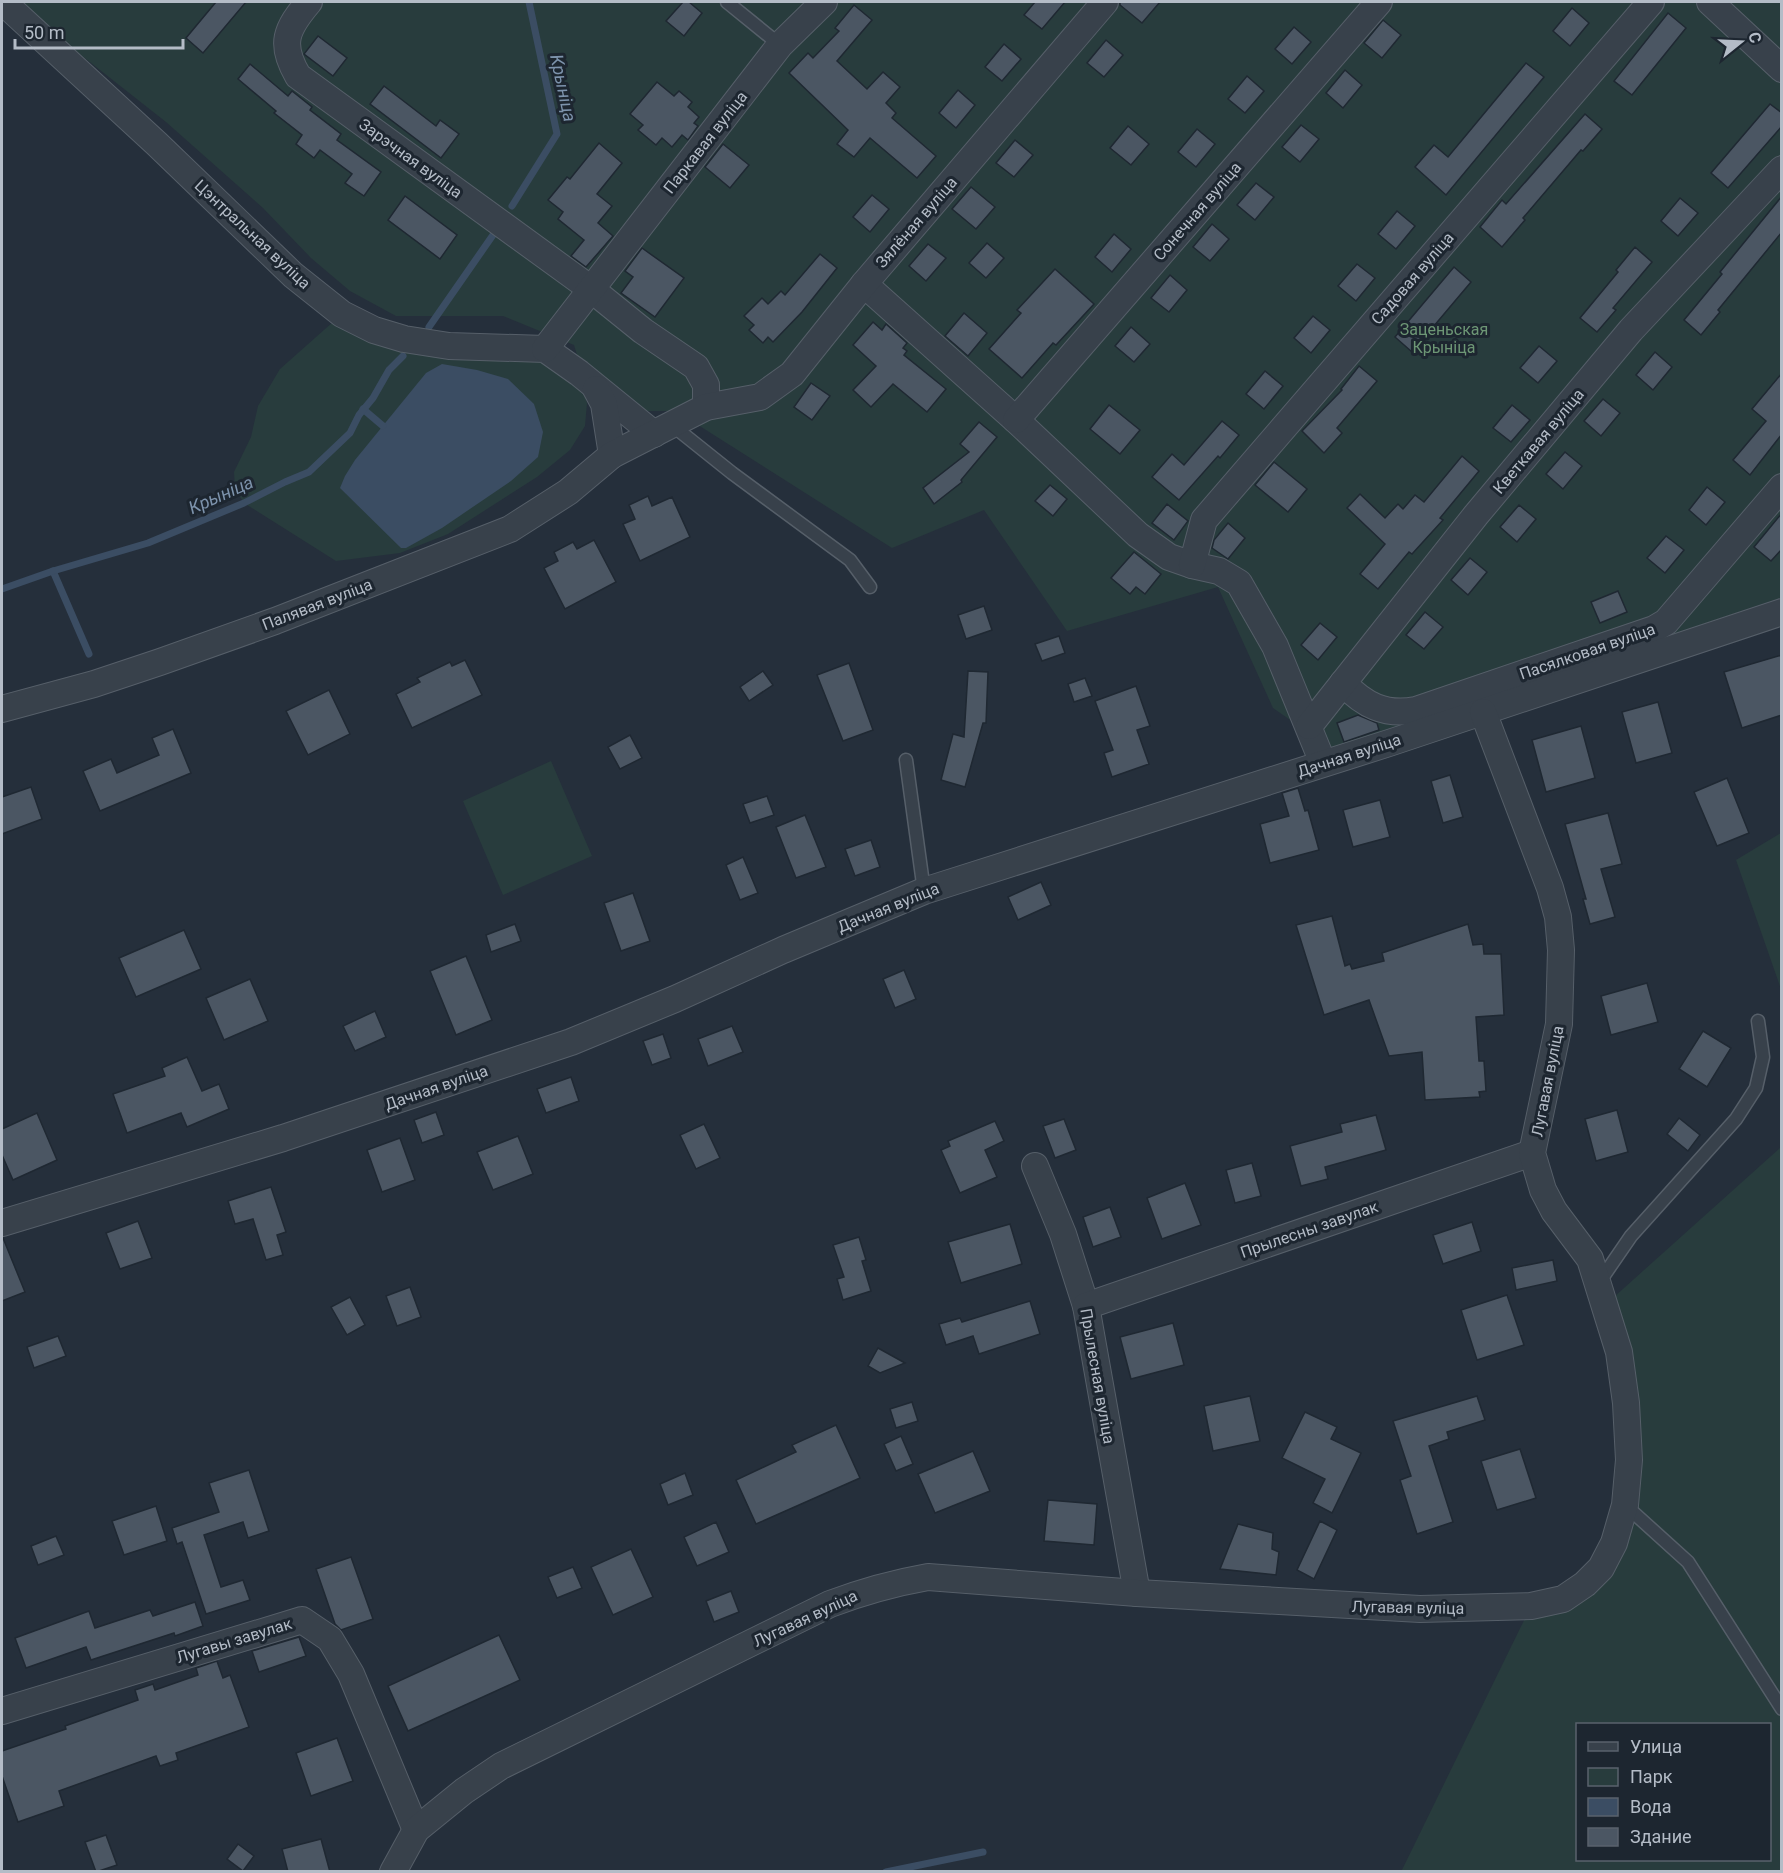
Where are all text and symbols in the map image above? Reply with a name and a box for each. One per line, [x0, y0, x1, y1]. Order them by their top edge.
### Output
scale bar [15, 12, 183, 50]
north arrow [1711, 12, 1771, 72]
text: 50 m [24, 22, 64, 43]
text: С [1744, 30, 1765, 45]
water label: Крыніца [546, 52, 581, 124]
street label: Паркавая вуліца [660, 87, 751, 197]
street label: Зарэчная вуліца [355, 115, 466, 202]
street label: Сонечная вуліца [1149, 158, 1245, 264]
street label: Зялёная вуліца [872, 173, 961, 272]
street label: Цэнтральная вуліца [191, 176, 314, 293]
street label: Садовая вуліца [1367, 228, 1458, 328]
park label: Заценьская Крыніца [1400, 320, 1488, 357]
street label: Кветкавая вуліца [1489, 385, 1588, 498]
water label: Крыніца [185, 471, 256, 518]
street label: Палявая вуліца [259, 575, 375, 634]
street label: Пасялковая вуліца [1517, 619, 1658, 684]
street label: Дачная вуліца [1295, 730, 1403, 781]
street label: Дачная вуліца [835, 878, 942, 936]
street label: Лугавая вуліца [1527, 1024, 1568, 1138]
street label: Дачная вуліца [382, 1061, 490, 1114]
street label: Прылесны завулак [1238, 1197, 1381, 1262]
street label: Прылесная вуліца [1076, 1307, 1119, 1445]
street label: Лугавая вуліца [750, 1586, 860, 1651]
street label: Лугавая вуліца [1352, 1597, 1464, 1618]
street label: Лугавы завулак [174, 1614, 294, 1667]
legend [1576, 1723, 1771, 1861]
text: Улица [1630, 1736, 1682, 1757]
text: Парк [1630, 1766, 1673, 1787]
text: Вода [1630, 1796, 1672, 1817]
text: Здание [1630, 1826, 1692, 1847]

